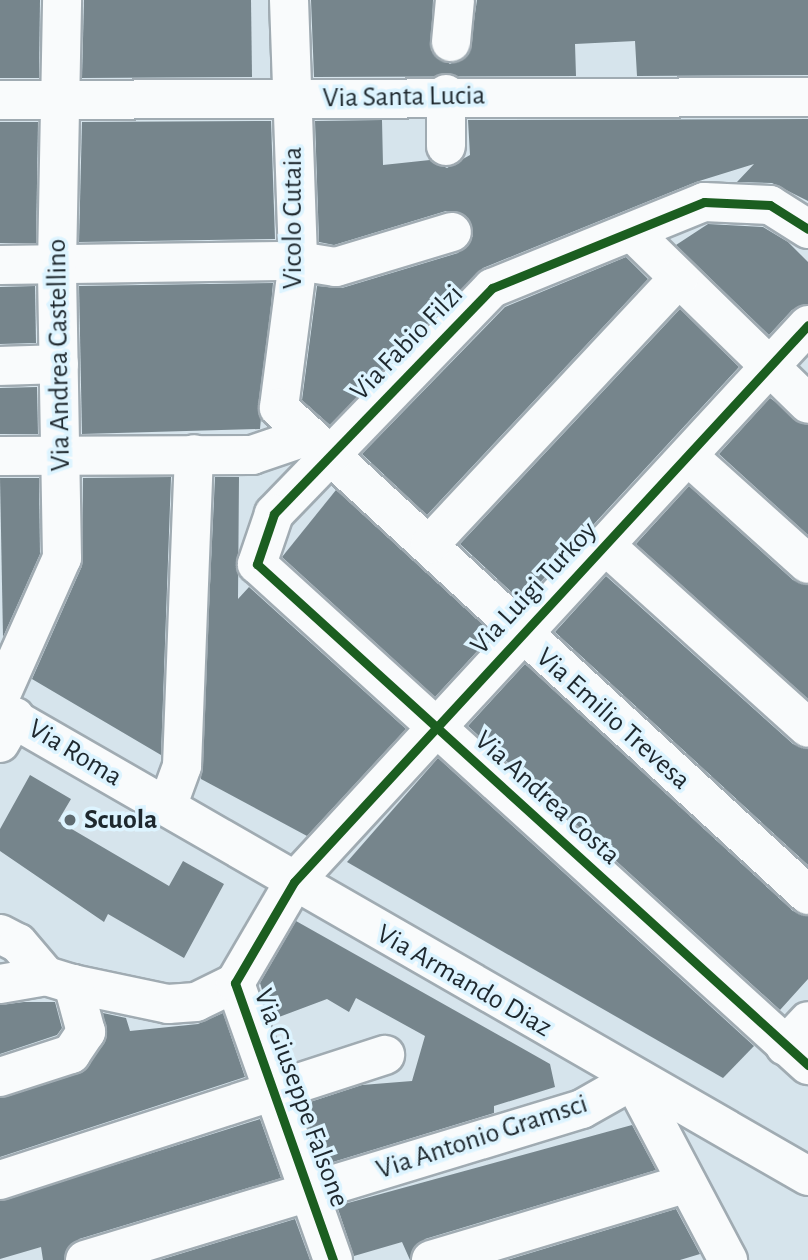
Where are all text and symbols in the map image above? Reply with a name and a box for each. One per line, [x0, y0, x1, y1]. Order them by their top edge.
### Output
street label: Via Santa Lucia [322, 79, 486, 115]
street label: Vicolo Cutaia [276, 147, 310, 289]
street label: Via Andrea Castellino [40, 238, 78, 472]
street label: Via Fabio Filzi [343, 278, 471, 408]
street label: Via Luigi Turkoy [464, 514, 604, 662]
street label: Via Emilio Trevesa [529, 641, 697, 797]
street label: Via Roma [22, 712, 128, 794]
street label: Via Andrea Costa [467, 724, 627, 872]
place label: Scuola [84, 803, 158, 837]
marker: Scuola [62, 812, 78, 828]
street label: Via Armando Diaz [370, 917, 558, 1045]
street label: Via Giuseppe Falsone [246, 984, 356, 1212]
street label: Via Antonio Gramsci [372, 1087, 592, 1187]

